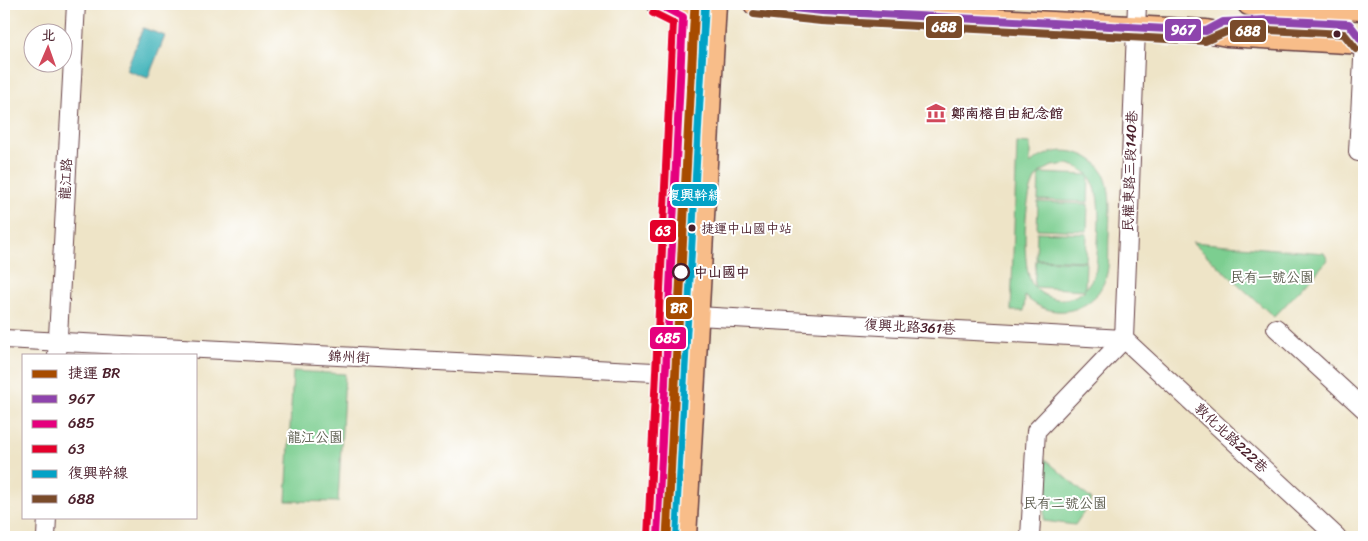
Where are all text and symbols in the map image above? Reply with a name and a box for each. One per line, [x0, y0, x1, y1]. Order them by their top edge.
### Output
line badge: 688 [925, 15, 963, 39]
text: 688 [931, 15, 957, 40]
line badge: 967 [1164, 18, 1202, 42]
text: 967 [1171, 18, 1196, 43]
line badge: 688 [1229, 19, 1267, 43]
text: 688 [1235, 19, 1261, 44]
north arrow [22, 22, 72, 72]
text: 北 [41, 23, 56, 48]
unlabelled marker [1332, 29, 1342, 39]
place label: 鄭南榕自由紀念館 [951, 101, 1063, 126]
museum icon: 鄭南榕自由紀念館 [925, 102, 947, 124]
street label: 民權東路三段140巷 [1115, 109, 1145, 232]
street label: 龍江路 [52, 157, 80, 201]
text: 復興幹線 [666, 183, 722, 208]
line badge: 復興幹線 [671, 183, 718, 207]
place label: 捷運中山國中站 [701, 217, 792, 240]
line badge: 63 [649, 219, 677, 243]
text: 63 [654, 219, 671, 244]
marker: 捷運中山國中站 [687, 223, 697, 233]
place label: 中山國中 [694, 260, 750, 285]
marker: 中山國中 [672, 263, 690, 281]
park label: 民有一號公園 [1230, 265, 1314, 290]
line badge: BR [665, 296, 693, 320]
text: BR [670, 296, 688, 321]
street label: 復興北路361巷 [864, 312, 957, 342]
line badge: 685 [649, 326, 687, 350]
text: 685 [655, 326, 681, 351]
street label: 錦州街 [327, 343, 371, 371]
legend [22, 354, 198, 518]
text: 捷運 BR [68, 360, 120, 386]
text: 967 [68, 386, 96, 412]
street label: 敦化北路222巷 [1188, 397, 1275, 480]
text: 685 [68, 410, 95, 436]
park label: 龍江公園 [287, 425, 343, 450]
text: 63 [68, 436, 85, 462]
text: 復興幹線 [68, 460, 128, 486]
text: 688 [68, 486, 95, 512]
park label: 民有二號公園 [1023, 491, 1107, 516]

